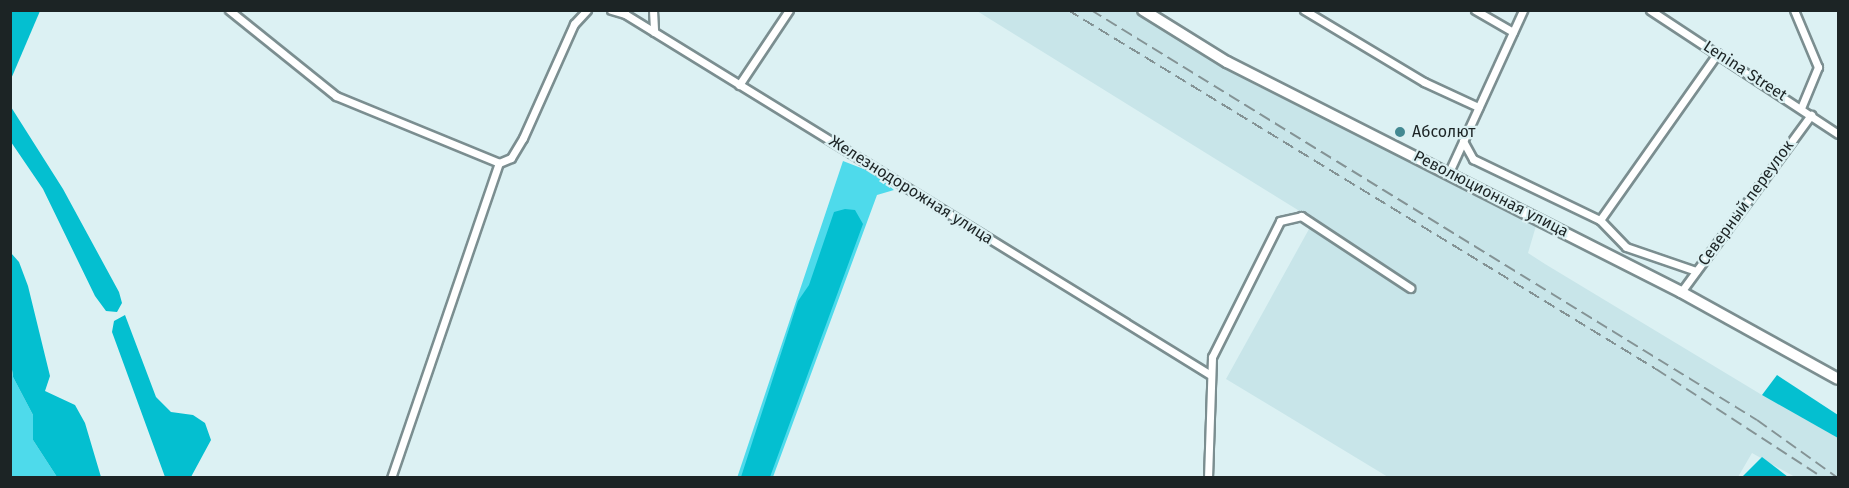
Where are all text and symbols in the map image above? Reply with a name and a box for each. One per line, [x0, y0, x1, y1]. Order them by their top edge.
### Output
street label: Lenina Street [1700, 37, 1790, 105]
place label: Абсолют [1412, 122, 1476, 142]
marker: Абсолют [1393, 125, 1407, 139]
street label: Железнодорожная улица [825, 132, 997, 248]
street label: Северный переулок [1694, 136, 1798, 270]
street label: Революционная улица [1410, 147, 1572, 241]

